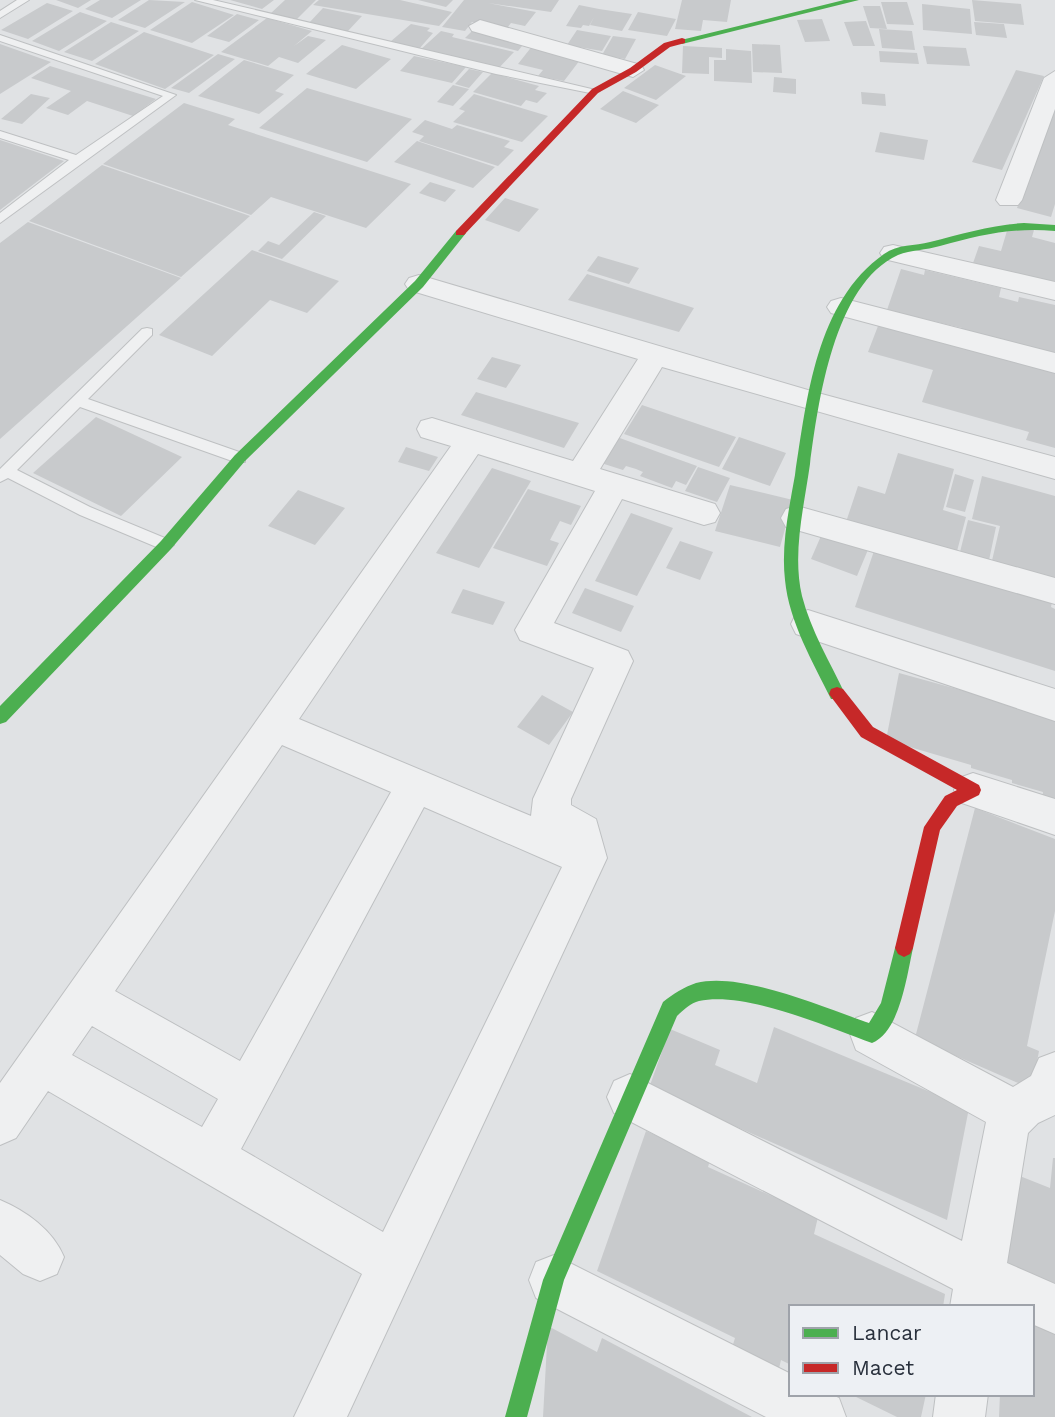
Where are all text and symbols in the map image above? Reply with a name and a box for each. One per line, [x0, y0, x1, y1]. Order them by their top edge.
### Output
legend [789, 1305, 1034, 1396]
text: Lancar [852, 1320, 922, 1345]
text: Macet [852, 1355, 914, 1380]

